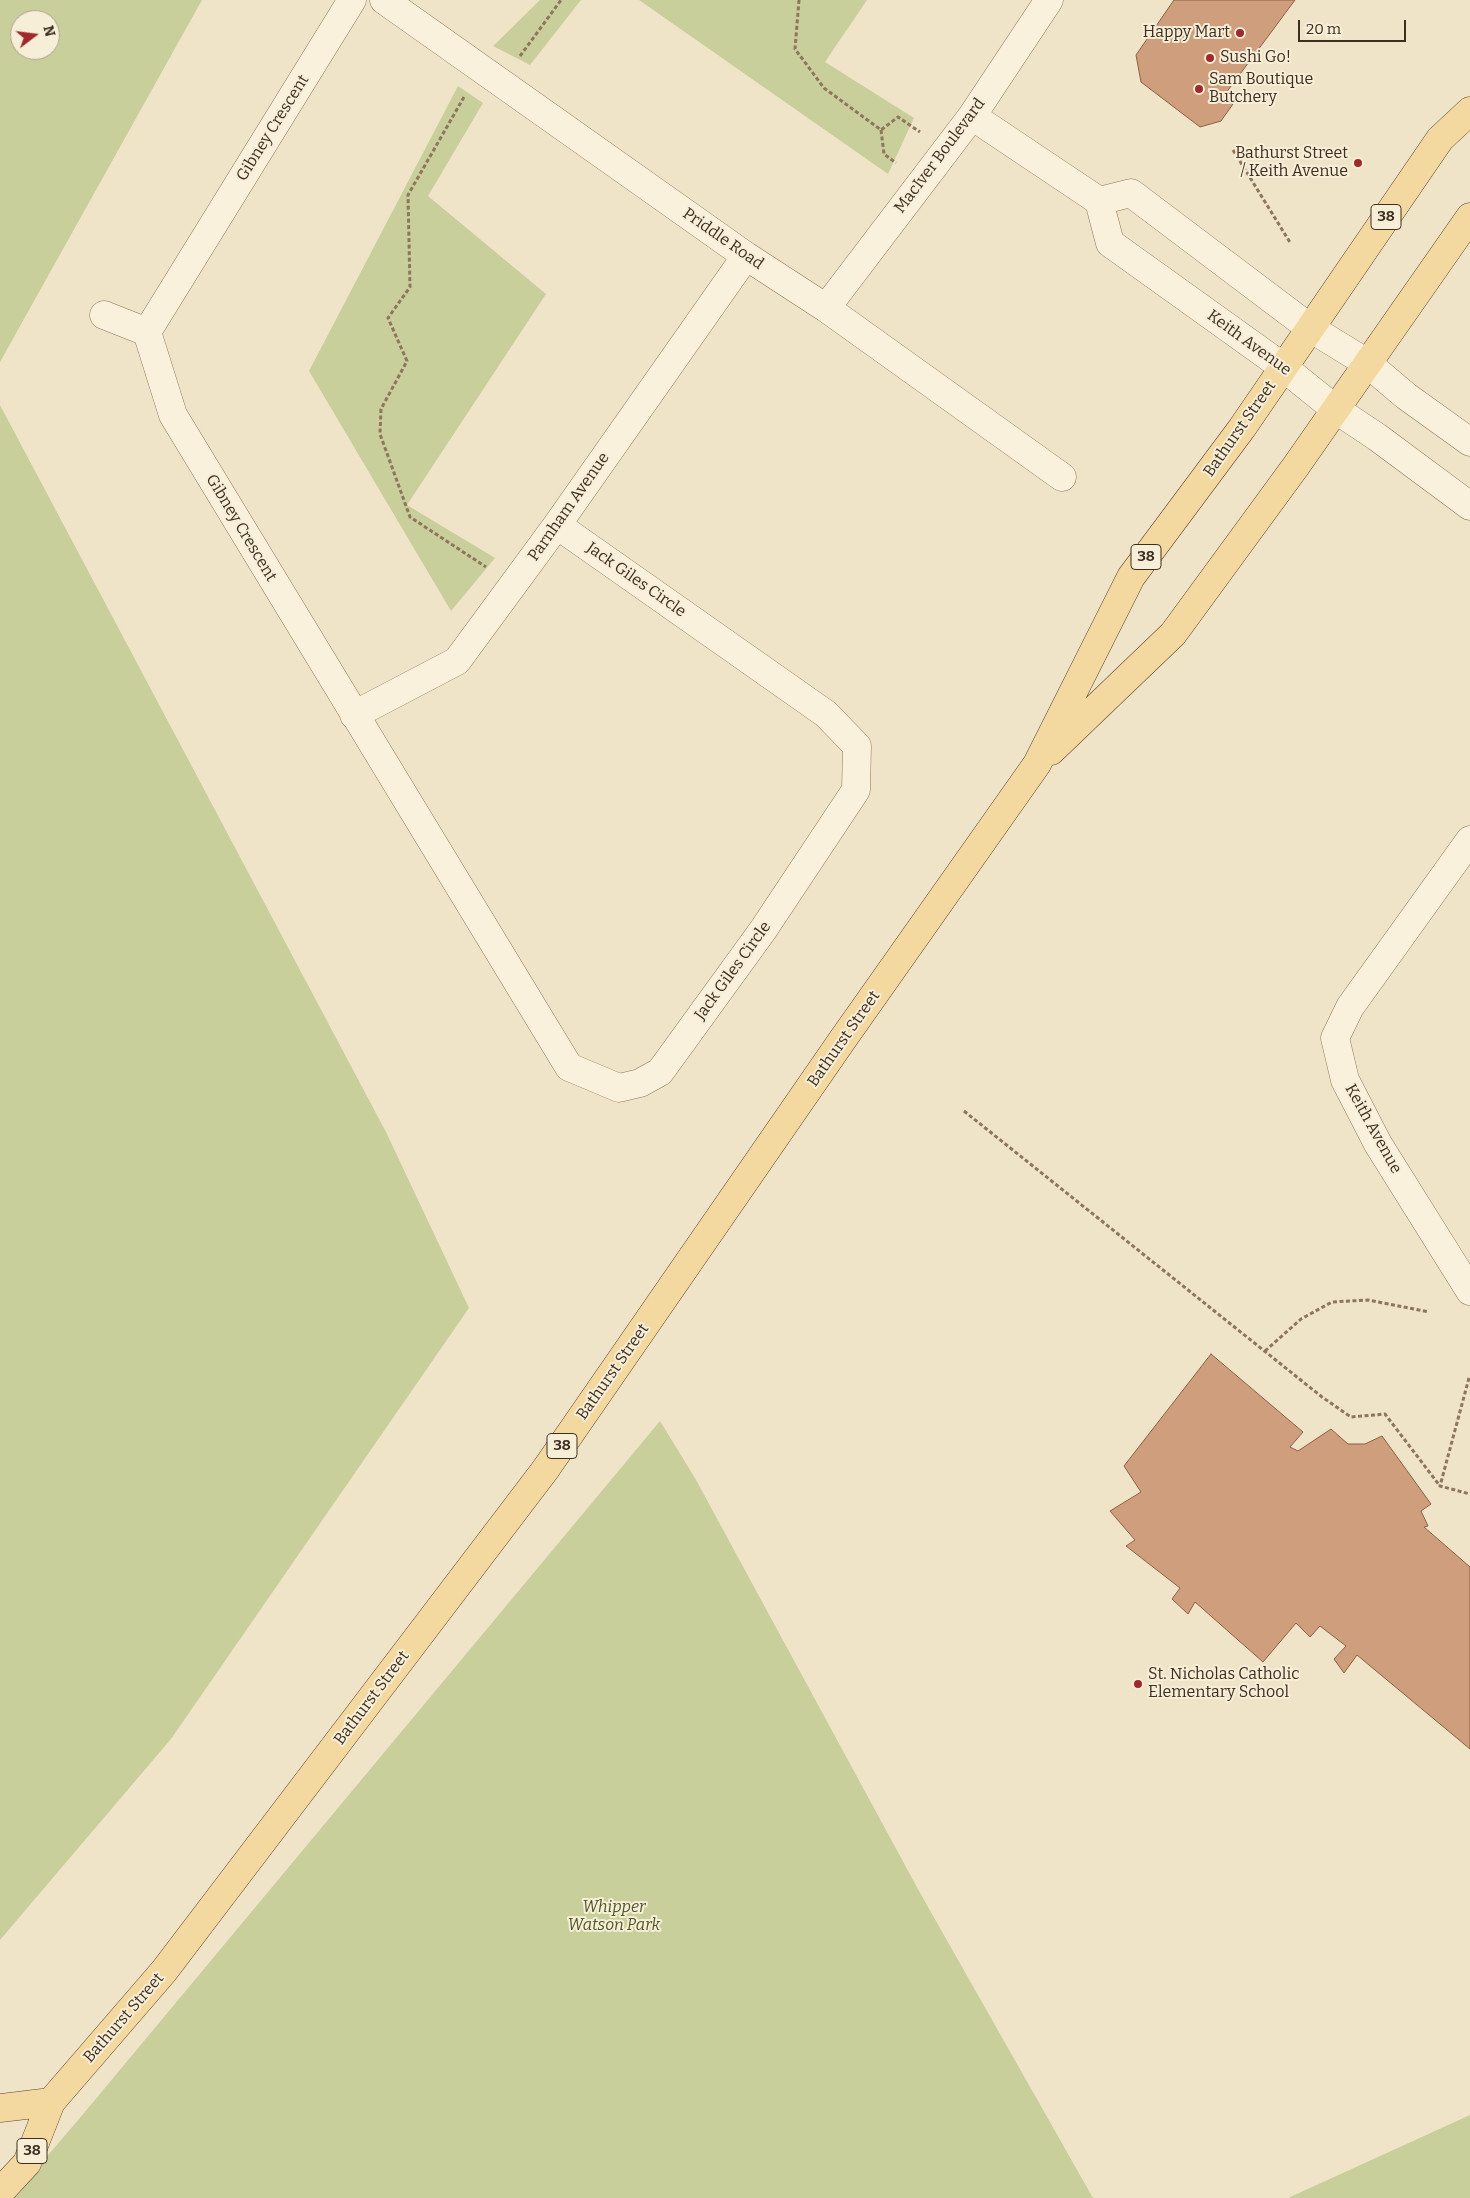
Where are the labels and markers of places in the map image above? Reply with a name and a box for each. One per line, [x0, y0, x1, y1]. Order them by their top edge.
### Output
place label: Happy Mart [1143, 23, 1230, 43]
marker: Happy Mart [1234, 27, 1246, 39]
place label: Sushi Go! [1220, 48, 1291, 68]
marker: Sushi Go! [1204, 52, 1216, 64]
place label: Sam Boutique Butchery [1209, 70, 1313, 108]
marker: Sam Boutique Butchery [1193, 83, 1205, 95]
place label: Bathurst Street / Keith Avenue [1235, 144, 1348, 182]
marker: Bathurst Street / Keith Avenue [1352, 157, 1364, 169]
place label: St. Nicholas Catholic Elementary School [1148, 1665, 1299, 1703]
marker: St. Nicholas Catholic Elementary School [1132, 1678, 1144, 1690]

